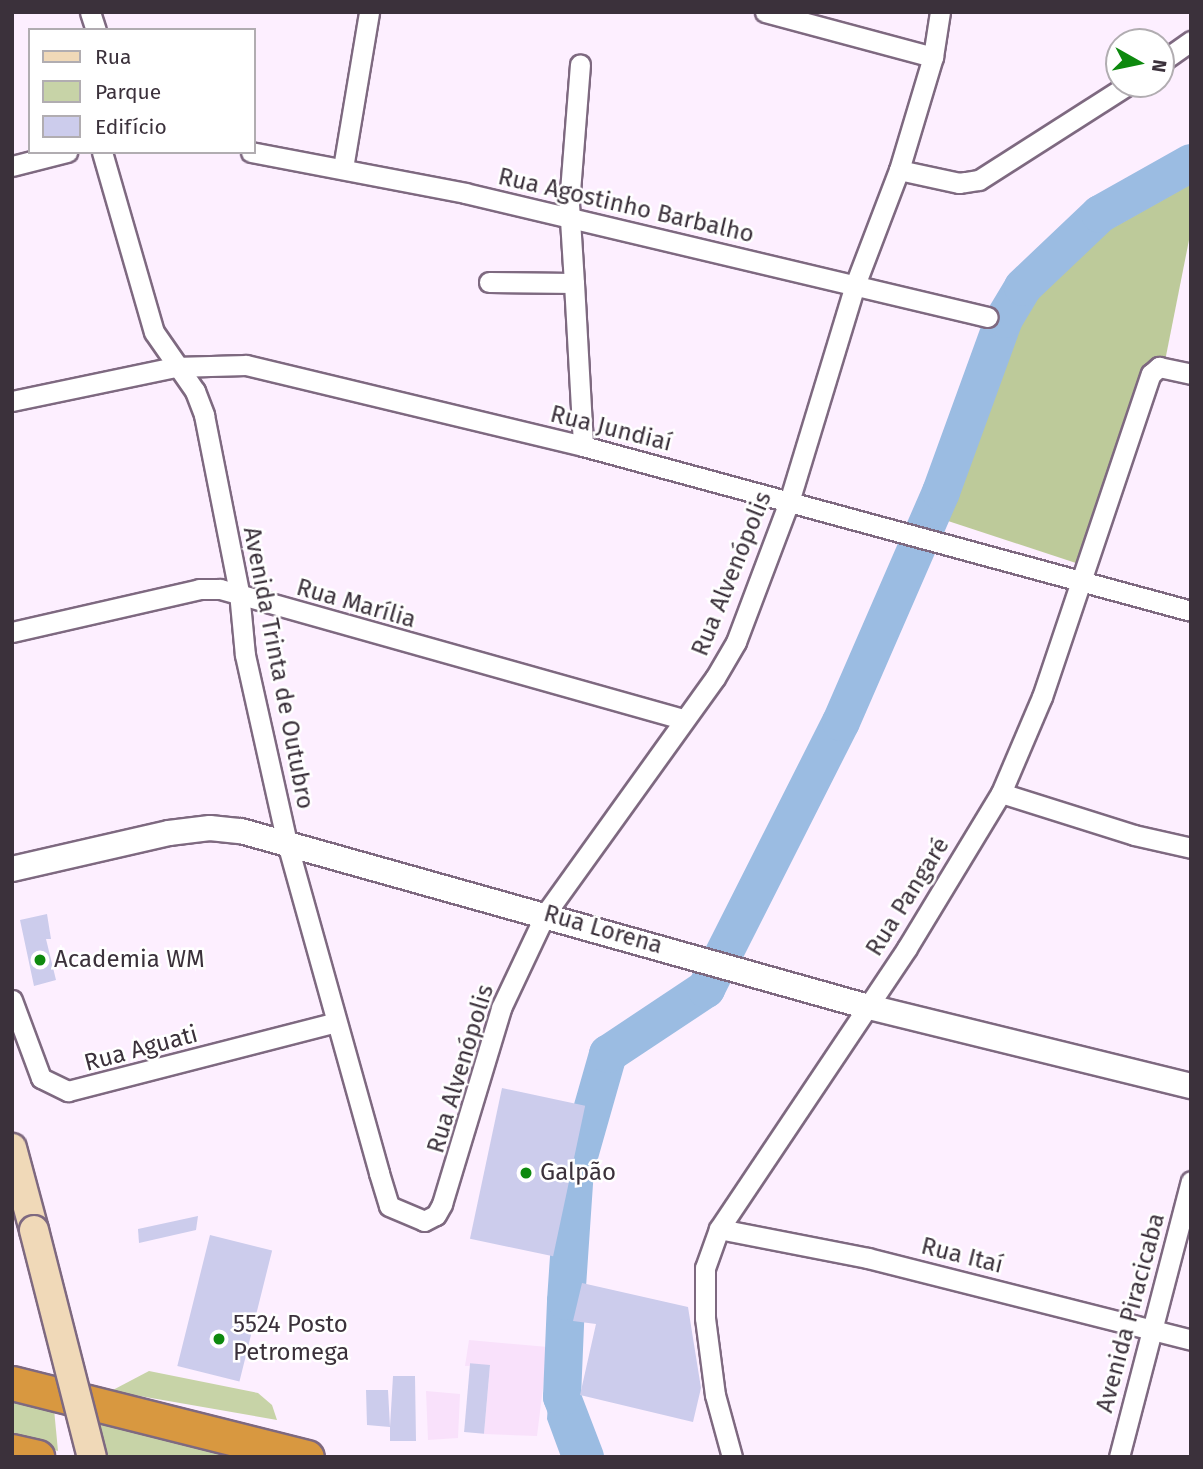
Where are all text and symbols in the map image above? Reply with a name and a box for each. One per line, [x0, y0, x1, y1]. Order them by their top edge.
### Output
legend [28, 28, 256, 154]
north arrow [1105, 28, 1175, 98]
text: Rua [95, 44, 131, 70]
text: N [1147, 58, 1172, 74]
text: Parque [95, 79, 161, 105]
text: Edifício [95, 114, 167, 140]
street label: Rua Agostinho Barbalho [495, 163, 757, 249]
street label: Rua Jundiaí [547, 400, 675, 458]
street label: Rua Alvenópolis [686, 488, 778, 660]
street label: Avenida Trinta de Outubro [237, 525, 319, 811]
street label: Rua Marília [293, 573, 419, 635]
street label: Rua Pangaré [860, 832, 956, 962]
street label: Rua Lorena [540, 899, 666, 961]
place label: Academia WM [54, 946, 205, 974]
marker: Academia WM [32, 952, 48, 968]
street label: Rua Alvenópolis [422, 981, 500, 1157]
street label: Rua Aguati [81, 1020, 201, 1078]
place label: Galpão [540, 1159, 616, 1187]
marker: Galpão [518, 1165, 534, 1181]
street label: Avenida Piracicaba [1091, 1210, 1171, 1416]
street label: Rua Itaí [918, 1232, 1006, 1280]
place label: 5524 Posto Petromega [233, 1311, 349, 1367]
marker: 5524 Posto Petromega [211, 1331, 227, 1347]

